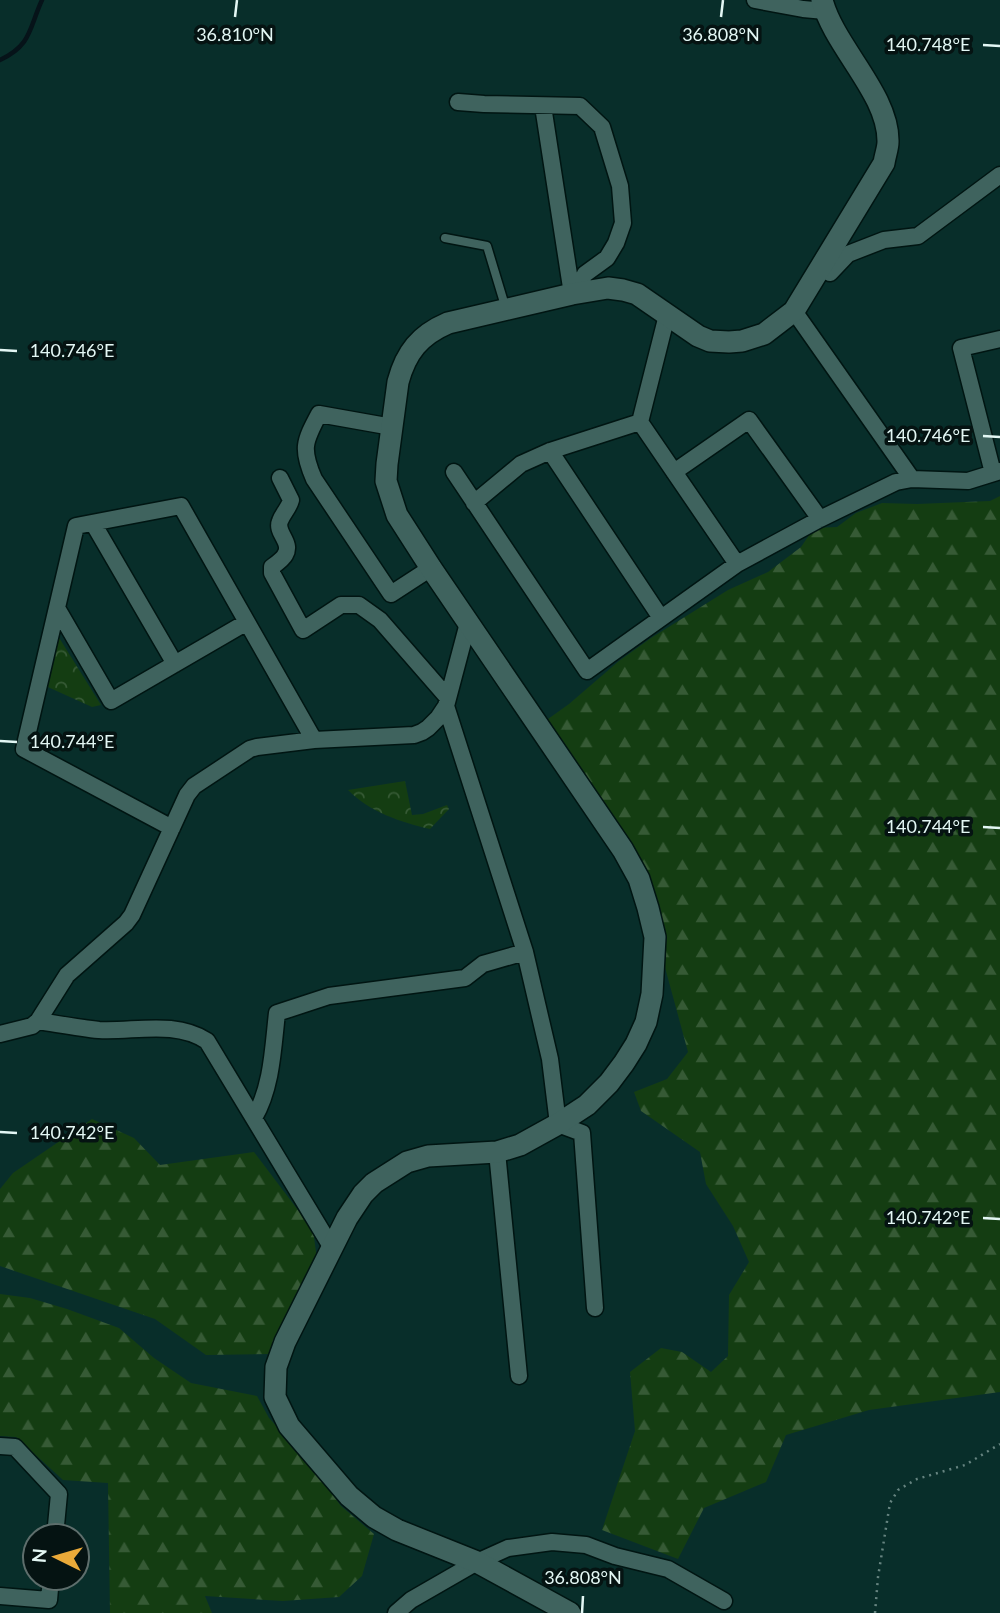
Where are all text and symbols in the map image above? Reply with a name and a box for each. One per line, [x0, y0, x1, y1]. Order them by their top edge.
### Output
text: 36.810°N [196, 23, 274, 45]
text: 36.808°N [682, 23, 760, 45]
text: 140.748°E [886, 33, 970, 55]
text: 140.746°E [30, 339, 114, 361]
text: 140.746°E [886, 424, 970, 446]
text: 140.744°E [30, 730, 114, 752]
text: 140.744°E [886, 815, 970, 837]
text: 140.742°E [30, 1121, 114, 1143]
text: 140.742°E [886, 1206, 970, 1228]
north arrow [21, 1522, 91, 1592]
text: N [26, 1547, 51, 1564]
text: 36.808°N [544, 1566, 622, 1588]

